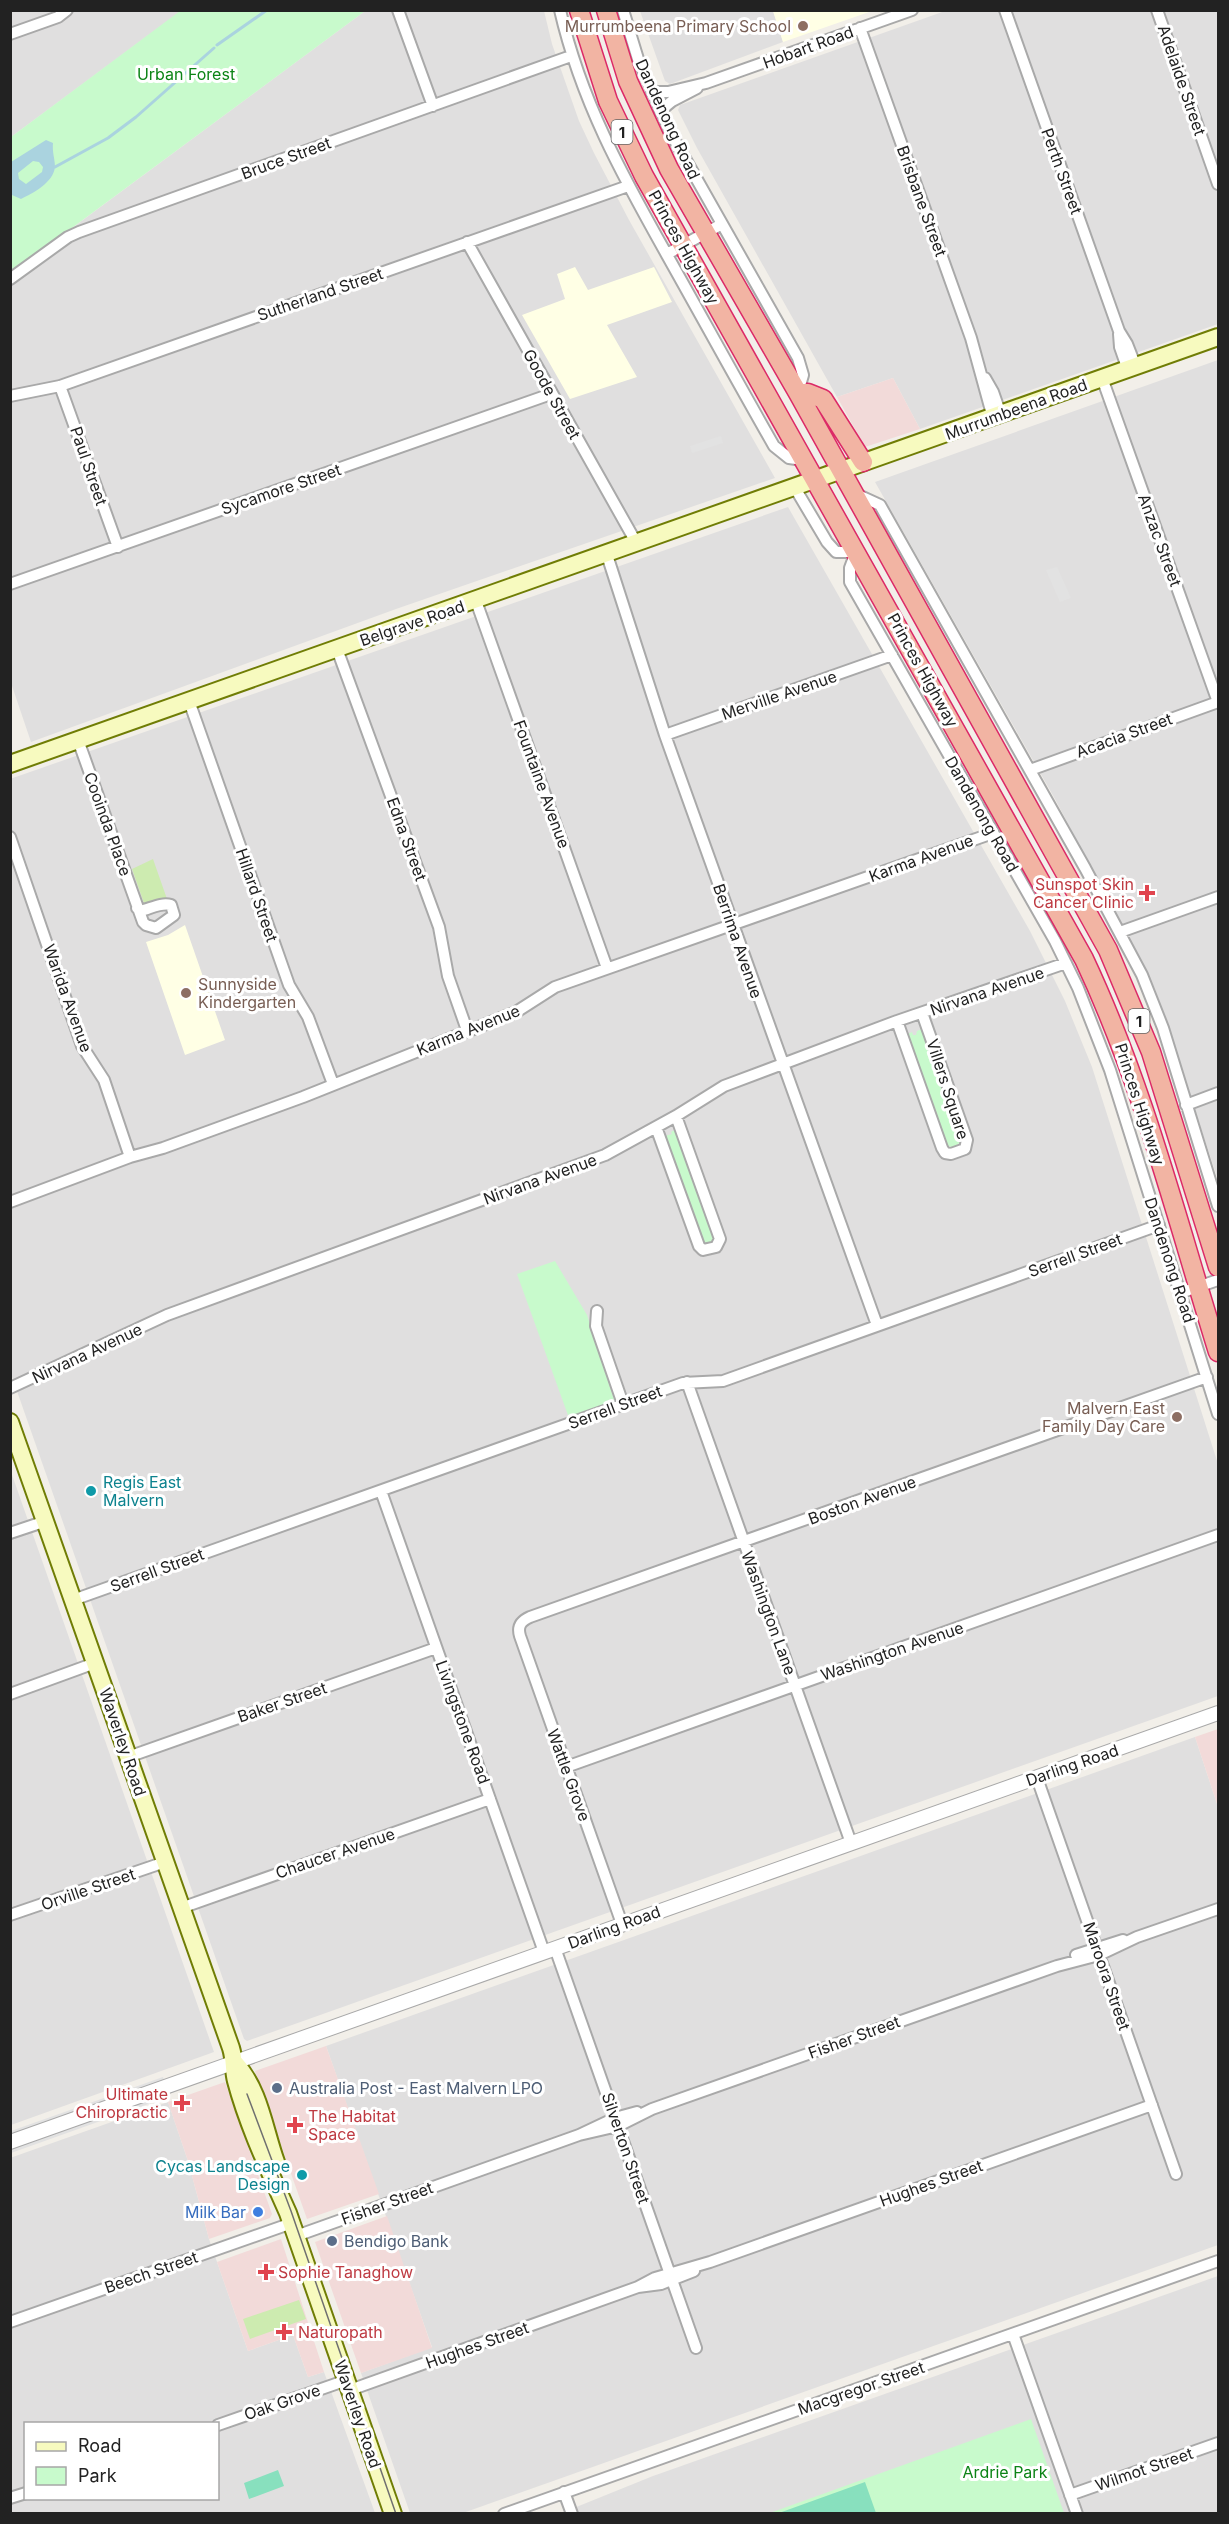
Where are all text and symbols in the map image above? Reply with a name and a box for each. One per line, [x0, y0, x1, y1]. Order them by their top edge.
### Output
place label: Murrumbeena Primary School [565, 16, 791, 36]
marker: Murrumbeena Primary School [796, 19, 810, 33]
street label: Hobart Road [760, 21, 856, 73]
street label: Adelaide Street [1154, 22, 1210, 138]
street label: Dandenong Road [631, 56, 705, 182]
park label: Urban Forest [137, 64, 235, 84]
road number: 1 [612, 120, 632, 144]
street label: Perth Street [1037, 125, 1087, 217]
street label: Bruce Street [238, 133, 334, 183]
street label: Brisbane Street [893, 143, 951, 259]
street label: Princes Highway [644, 187, 724, 307]
street label: Sutherland Street [254, 263, 386, 325]
street label: Goode Street [519, 345, 585, 443]
street label: Murrumbeena Road [942, 374, 1090, 444]
street label: Paul Street [66, 424, 112, 508]
street label: Sycamore Street [218, 459, 344, 519]
street label: Anzac Street [1134, 491, 1186, 589]
street label: Belgrave Road [357, 596, 467, 650]
street label: Princes Highway [883, 610, 963, 730]
street label: Merville Avenue [719, 666, 839, 724]
street label: Acacia Street [1073, 708, 1175, 762]
street label: Fountaine Avenue [510, 717, 574, 851]
street label: Dandenong Road [941, 752, 1023, 876]
street label: Cooinda Place [80, 769, 136, 879]
street label: Edna Street [383, 794, 431, 884]
street label: Karma Avenue [866, 830, 976, 886]
street label: Hillard Street [232, 846, 282, 944]
place label: Sunspot Skin Cancer Clinic [1033, 874, 1134, 912]
street label: Berrima Avenue [709, 881, 767, 1001]
marker: Sunspot Skin Cancer Clinic [1138, 884, 1156, 902]
street label: Warida Avenue [39, 941, 97, 1055]
street label: Nirvana Avenue [927, 962, 1047, 1020]
place label: Sunnyside Kindergarten [198, 974, 296, 1012]
marker: Sunnyside Kindergarten [179, 986, 193, 1000]
street label: Karma Avenue [413, 1000, 523, 1060]
road number: 1 [1128, 1009, 1150, 1033]
street label: Villers Square [922, 1036, 974, 1142]
street label: Princes Highway [1111, 1040, 1169, 1168]
street label: Nirvana Avenue [481, 1149, 599, 1209]
street label: Dandenong Road [1140, 1195, 1200, 1325]
street label: Serrell Street [1025, 1229, 1125, 1281]
street label: Nirvana Avenue [29, 1319, 145, 1387]
street label: Serrell Street [565, 1381, 665, 1433]
place label: Malvern East Family Day Care [1042, 1398, 1165, 1436]
marker: Malvern East Family Day Care [1170, 1410, 1184, 1424]
street label: Boston Avenue [805, 1471, 919, 1529]
place label: Regis East Malvern [103, 1472, 181, 1510]
marker: Regis East Malvern [84, 1484, 98, 1498]
street label: Serrell Street [107, 1544, 207, 1596]
street label: Washington Lane [737, 1548, 801, 1678]
street label: Washington Avenue [818, 1617, 966, 1685]
street label: Livingstone Road [431, 1657, 495, 1787]
street label: Baker Street [235, 1677, 329, 1727]
street label: Waverley Road [95, 1685, 151, 1799]
street label: Wattle Grove [543, 1726, 595, 1824]
street label: Darling Road [1023, 1740, 1121, 1790]
street label: Chaucer Avenue [273, 1823, 397, 1883]
street label: Orville Street [38, 1864, 138, 1914]
street label: Darling Road [565, 1901, 663, 1953]
street label: Maroora Street [1079, 1919, 1135, 2033]
street label: Fisher Street [805, 2011, 903, 2063]
place label: Australia Post - East Malvern LPO [289, 2078, 543, 2098]
marker: Australia Post - East Malvern LPO [270, 2081, 284, 2095]
place label: Ultimate Chiropractic [75, 2084, 168, 2122]
street label: Silverton Street [598, 2090, 654, 2206]
marker: Ultimate Chiropractic [173, 2094, 191, 2112]
place label: The Habitat Space [308, 2106, 396, 2144]
marker: The Habitat Space [286, 2116, 304, 2134]
street label: Hughes Street [877, 2155, 985, 2211]
place label: Cycas Landscape Design [155, 2156, 290, 2194]
marker: Cycas Landscape Design [295, 2168, 309, 2182]
street label: Fisher Street [338, 2177, 436, 2229]
place label: Milk Bar [185, 2202, 246, 2222]
marker: Milk Bar [251, 2205, 265, 2219]
place label: Bendigo Bank [344, 2231, 449, 2251]
marker: Bendigo Bank [325, 2234, 339, 2248]
street label: Beech Street [102, 2247, 200, 2297]
place label: Sophie Tanaghow [278, 2262, 413, 2282]
marker: Sophie Tanaghow [259, 2265, 273, 2279]
street label: Hughes Street [423, 2317, 531, 2373]
place label: Naturopath [298, 2322, 383, 2342]
marker: Naturopath [275, 2323, 293, 2341]
street label: Waverley Road [330, 2357, 386, 2471]
street label: Macgregor Street [795, 2357, 927, 2419]
street label: Oak Grove [241, 2380, 323, 2424]
legend [24, 2422, 219, 2500]
text: Road [78, 2435, 121, 2456]
street label: Wilmot Street [1093, 2443, 1195, 2495]
park label: Ardrie Park [963, 2462, 1048, 2482]
text: Park [78, 2465, 117, 2486]

